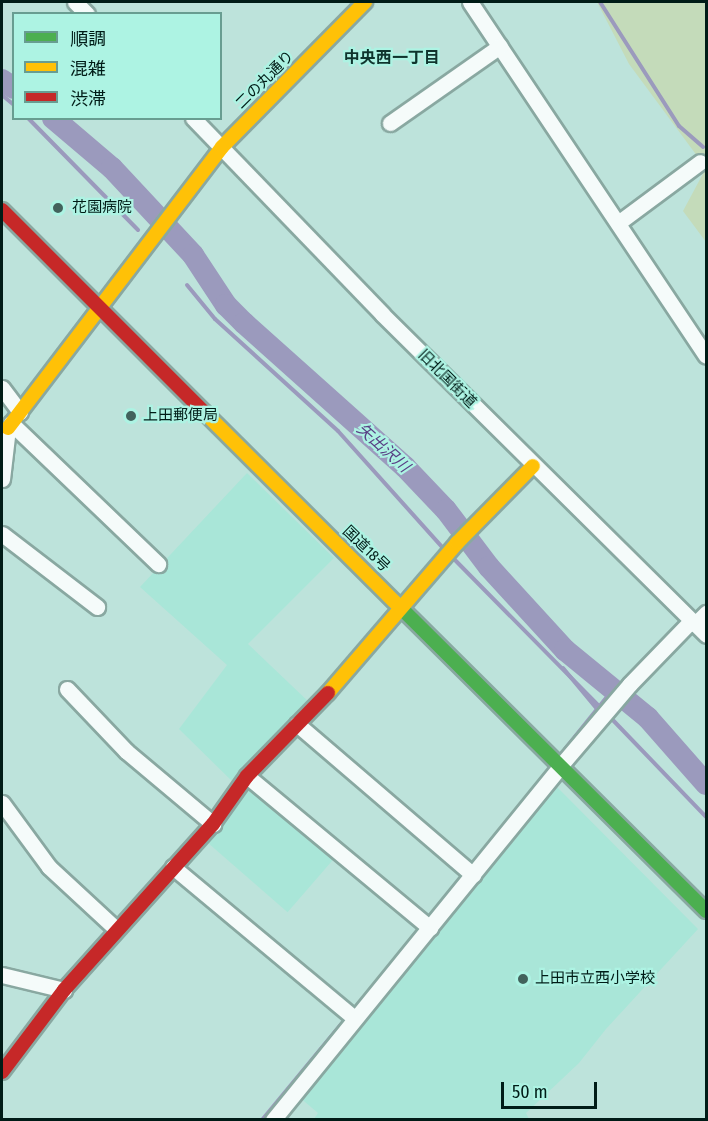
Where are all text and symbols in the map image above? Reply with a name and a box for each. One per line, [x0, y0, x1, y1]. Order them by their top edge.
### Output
legend [12, 12, 222, 120]
text: 順調 [70, 28, 106, 50]
street label: 二の丸通り [232, 47, 298, 113]
district label: 中央西一丁目 [344, 48, 440, 68]
text: 混雑 [70, 58, 106, 80]
text: 渋滞 [70, 88, 106, 110]
marker: 花園病院 [49, 199, 67, 217]
place label: 花園病院 [72, 199, 132, 217]
street label: 旧北国街道 [414, 346, 480, 412]
place label: 上田郵便局 [143, 407, 218, 425]
marker: 上田郵便局 [124, 409, 138, 423]
water label: 矢出沢川 [353, 419, 413, 477]
street label: 国道18号 [339, 522, 393, 576]
place label: 上田市立西小学校 [535, 970, 655, 988]
marker: 上田市立西小学校 [516, 972, 530, 986]
scale bar [504, 1070, 600, 1108]
text: 50 m [512, 1081, 548, 1103]

